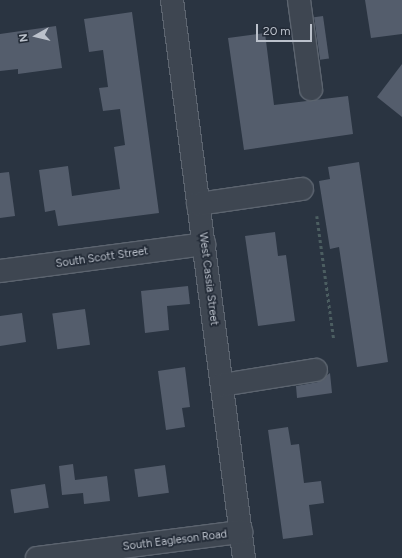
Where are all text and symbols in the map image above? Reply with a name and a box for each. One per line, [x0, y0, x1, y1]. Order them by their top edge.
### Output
north arrow [16, 16, 56, 56]
scale bar [258, 16, 314, 42]
text: 20 m [263, 24, 291, 38]
text: N [17, 33, 31, 43]
street label: West Cassia Street [196, 232, 220, 326]
street label: South Scott Street [55, 245, 149, 271]
street label: South Eagleson Road [122, 528, 228, 554]

